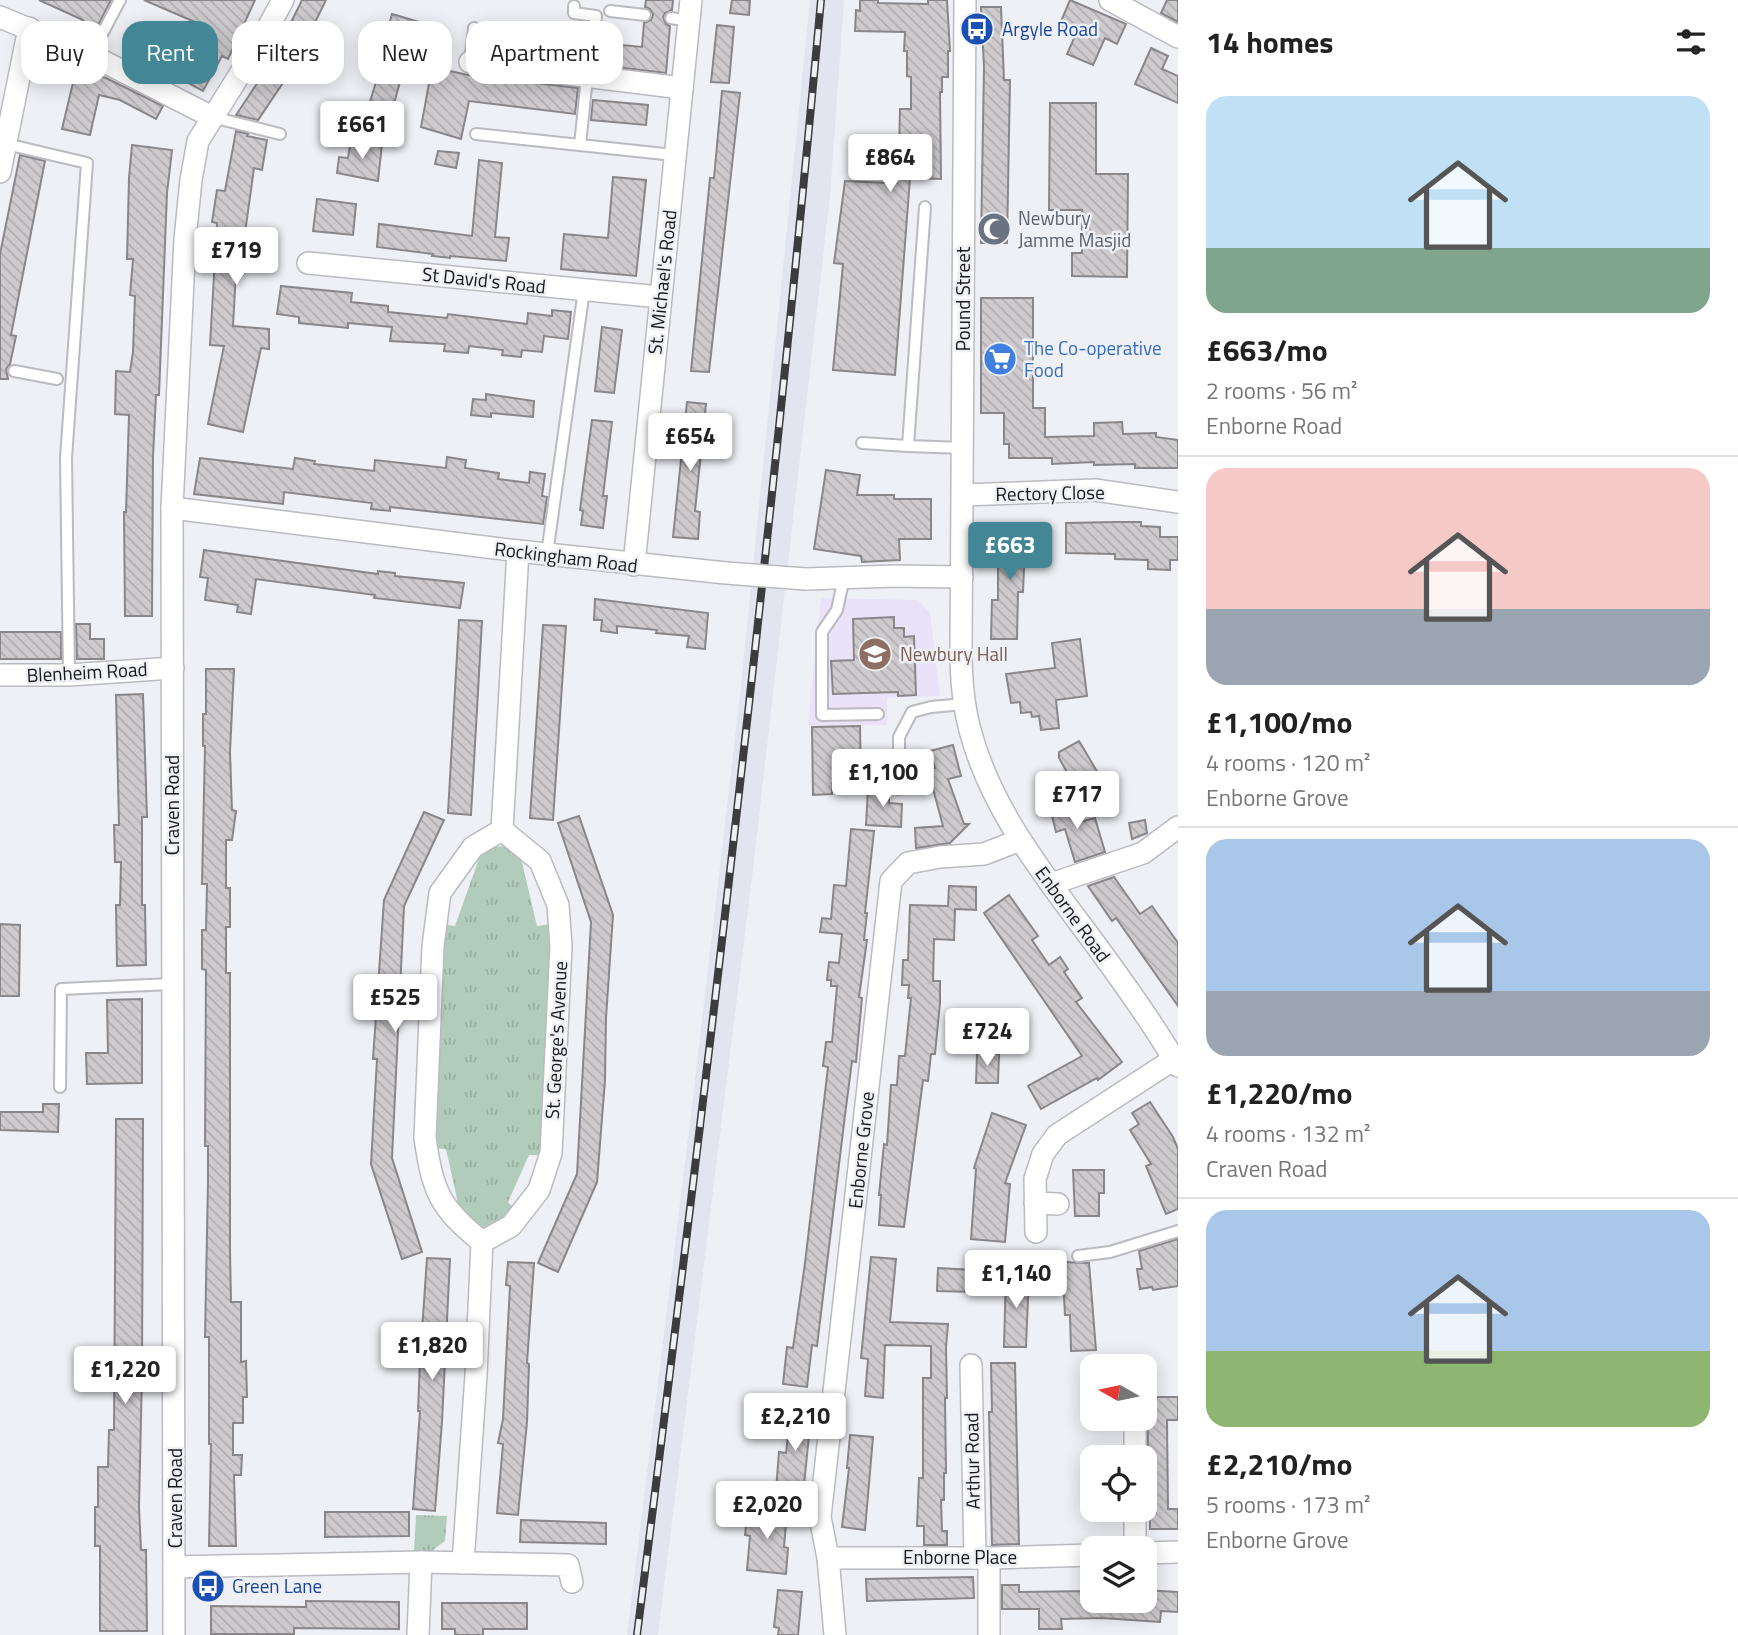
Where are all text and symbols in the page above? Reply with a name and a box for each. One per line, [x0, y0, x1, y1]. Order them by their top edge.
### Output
bus stop icon: Argyle Road [958, 10, 996, 48]
place label: Argyle Road [1002, 14, 1098, 43]
text: 14 homes [1206, 19, 1333, 65]
chip: Buy [21, 21, 108, 84]
chip: Rent [122, 21, 218, 84]
chip: Filters [232, 21, 344, 84]
chip: New [358, 21, 452, 84]
chip: Apartment [466, 21, 623, 84]
icon: filters [1672, 23, 1710, 61]
pin: £661 [321, 102, 403, 161]
text: £661 [336, 106, 388, 141]
pin: £864 [849, 134, 931, 194]
text: £864 [864, 139, 916, 174]
icon: home [1395, 142, 1521, 268]
place label: Newbury Jamme Masjid [1018, 203, 1131, 254]
street label: St. Michael's Road [639, 208, 684, 356]
mosque icon: Newbury Jamme Masjid [975, 210, 1013, 248]
pin: £719 [195, 228, 277, 287]
text: £719 [210, 232, 262, 267]
street label: Pound Street [948, 246, 977, 351]
street label: St David's Road [421, 259, 547, 300]
text: £663/mo [1206, 327, 1328, 373]
place label: The Co-operative Food [1024, 333, 1162, 384]
supermarket icon: The Co-operative Food [981, 340, 1019, 378]
text: 2 rooms · 56 m² [1206, 373, 1357, 408]
text: Enborne Road [1206, 408, 1342, 443]
pin: £654 [649, 414, 731, 473]
text: £654 [664, 418, 716, 453]
street label: Rectory Close [995, 477, 1105, 508]
icon: home [1395, 514, 1521, 640]
pin: £663 [969, 522, 1051, 582]
text: £663 [984, 527, 1036, 562]
street label: Rockingham Road [493, 533, 639, 580]
school or university icon: Newbury Hall [856, 635, 894, 673]
place label: Newbury Hall [900, 639, 1008, 668]
street label: Blenheim Road [26, 654, 148, 689]
text: £1,100/mo [1206, 699, 1352, 745]
text: 4 rooms · 120 m² [1206, 745, 1370, 780]
pin: £1,100 [826, 750, 940, 809]
text: £1,100 [848, 754, 918, 789]
street label: Craven Road [157, 755, 186, 855]
pin: £717 [1036, 772, 1118, 831]
text: £717 [1051, 776, 1103, 811]
text: Enborne Grove [1206, 780, 1349, 815]
street label: Enborne Road [1029, 860, 1118, 968]
icon: home [1395, 885, 1521, 1011]
street label: St. George's Avenue [537, 960, 574, 1120]
pin: £525 [354, 974, 436, 1034]
text: £525 [369, 979, 421, 1014]
pin: £724 [946, 1009, 1028, 1068]
text: £724 [961, 1013, 1013, 1048]
text: £1,220/mo [1206, 1070, 1352, 1116]
street label: Enborne Grove [840, 1090, 881, 1210]
text: 4 rooms · 132 m² [1206, 1116, 1370, 1151]
text: Craven Road [1206, 1151, 1327, 1186]
pin: £1,140 [959, 1250, 1073, 1310]
text: £1,140 [981, 1255, 1051, 1290]
icon: home [1395, 1256, 1521, 1382]
pin: £1,820 [375, 1322, 489, 1382]
text: £1,820 [397, 1327, 467, 1362]
pin: £1,220 [68, 1346, 182, 1406]
text: £1,220 [90, 1351, 160, 1386]
north arrow [1080, 1354, 1157, 1432]
map controls [1080, 1354, 1157, 1613]
pin: £2,210 [738, 1394, 852, 1453]
text: £2,210 [760, 1398, 830, 1433]
street label: Arthur Road [956, 1412, 987, 1510]
text: £2,210/mo [1206, 1441, 1352, 1487]
button: locate [1080, 1445, 1157, 1522]
street label: Craven Road [160, 1448, 189, 1548]
pin: £2,020 [710, 1482, 824, 1541]
text: £2,020 [732, 1486, 802, 1521]
text: 5 rooms · 173 m² [1206, 1487, 1370, 1522]
text: Enborne Grove [1206, 1522, 1349, 1557]
button: layers [1080, 1536, 1157, 1613]
street label: Enborne Place [903, 1542, 1017, 1571]
bus stop icon: Green Lane [189, 1567, 227, 1605]
place label: Green Lane [232, 1571, 322, 1600]

